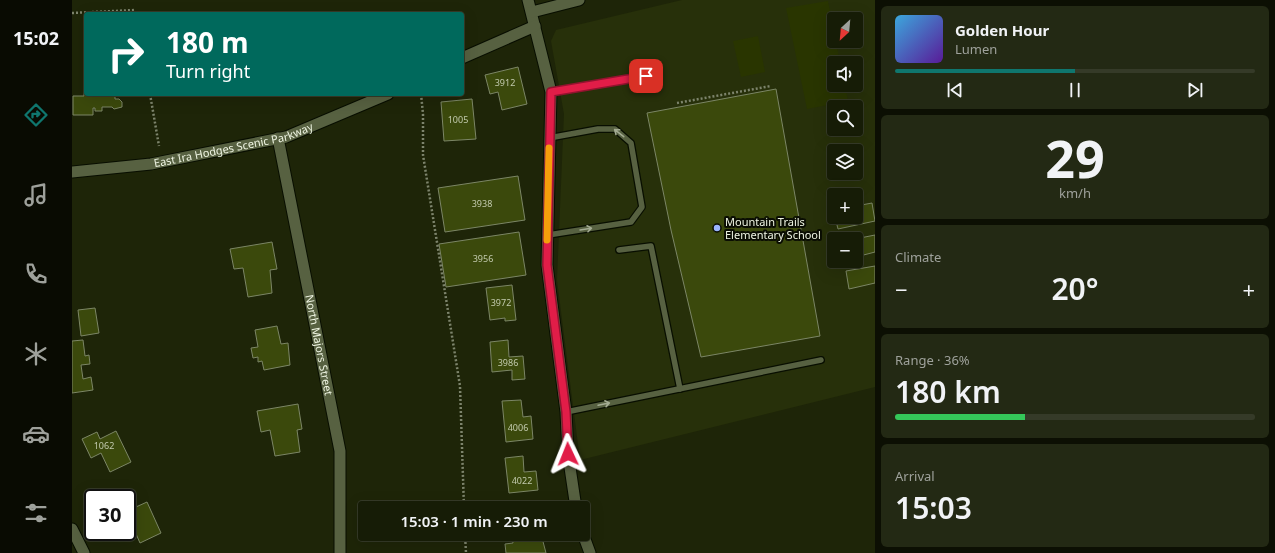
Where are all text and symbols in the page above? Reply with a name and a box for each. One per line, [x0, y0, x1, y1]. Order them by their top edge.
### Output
north arrow [827, 12, 863, 48]
map controls [827, 12, 863, 268]
text: Golden Hour [955, 20, 1049, 40]
text: 180 m [166, 23, 249, 61]
text: 15:02 [13, 26, 59, 50]
icon: right [100, 28, 152, 80]
text: Lumen [955, 40, 997, 58]
button: sound [827, 56, 863, 92]
text: Turn right [166, 59, 250, 83]
pin [629, 59, 663, 93]
icon: arrive [635, 65, 657, 87]
house number: 3912 [495, 76, 515, 89]
icon: previous [944, 79, 966, 101]
icon: pause [1064, 79, 1086, 101]
icon: next [1184, 79, 1206, 101]
button: search [827, 100, 863, 136]
icon: directions [22, 101, 50, 129]
house number: 1005 [448, 113, 468, 126]
street label: East Ira Hodges Scenic Parkway [152, 118, 315, 170]
text: 29 [1045, 122, 1105, 193]
one-way arrow [614, 129, 625, 137]
button: layers [827, 144, 863, 180]
icon: music [22, 181, 50, 209]
text: km/h [1059, 184, 1091, 202]
button: + [827, 188, 863, 224]
house number: 3938 [472, 197, 492, 210]
place label: Mountain Trails Elementary School [725, 214, 821, 242]
marker: Mountain Trails Elementary School [712, 223, 722, 233]
one-way arrow [579, 225, 592, 233]
button: − [827, 232, 863, 268]
text: Climate [895, 248, 941, 266]
house number: 3956 [473, 252, 493, 265]
icon: phone [22, 260, 50, 288]
text: 20° [1051, 268, 1099, 309]
text: − [895, 274, 908, 304]
text: + [1242, 274, 1255, 304]
street label: North Majors Street [302, 293, 337, 397]
house number: 3972 [491, 296, 511, 309]
icon: climate [22, 340, 50, 368]
text: Range · 36% [895, 351, 970, 369]
house number: 3986 [498, 356, 518, 369]
text: 180 km [895, 371, 1001, 412]
one-way arrow [598, 400, 611, 408]
icon: car [22, 420, 50, 448]
house number: 4006 [508, 421, 528, 434]
position arrow [547, 433, 589, 475]
house number: 1062 [94, 439, 114, 452]
text: Arrival [895, 467, 935, 485]
house number: 4022 [512, 474, 532, 487]
text: 15:03 [895, 487, 972, 528]
speed limit sign: 30 [84, 489, 136, 541]
icon: filters [22, 499, 50, 527]
text: 15:03 · 1 min · 230 m [400, 511, 548, 531]

